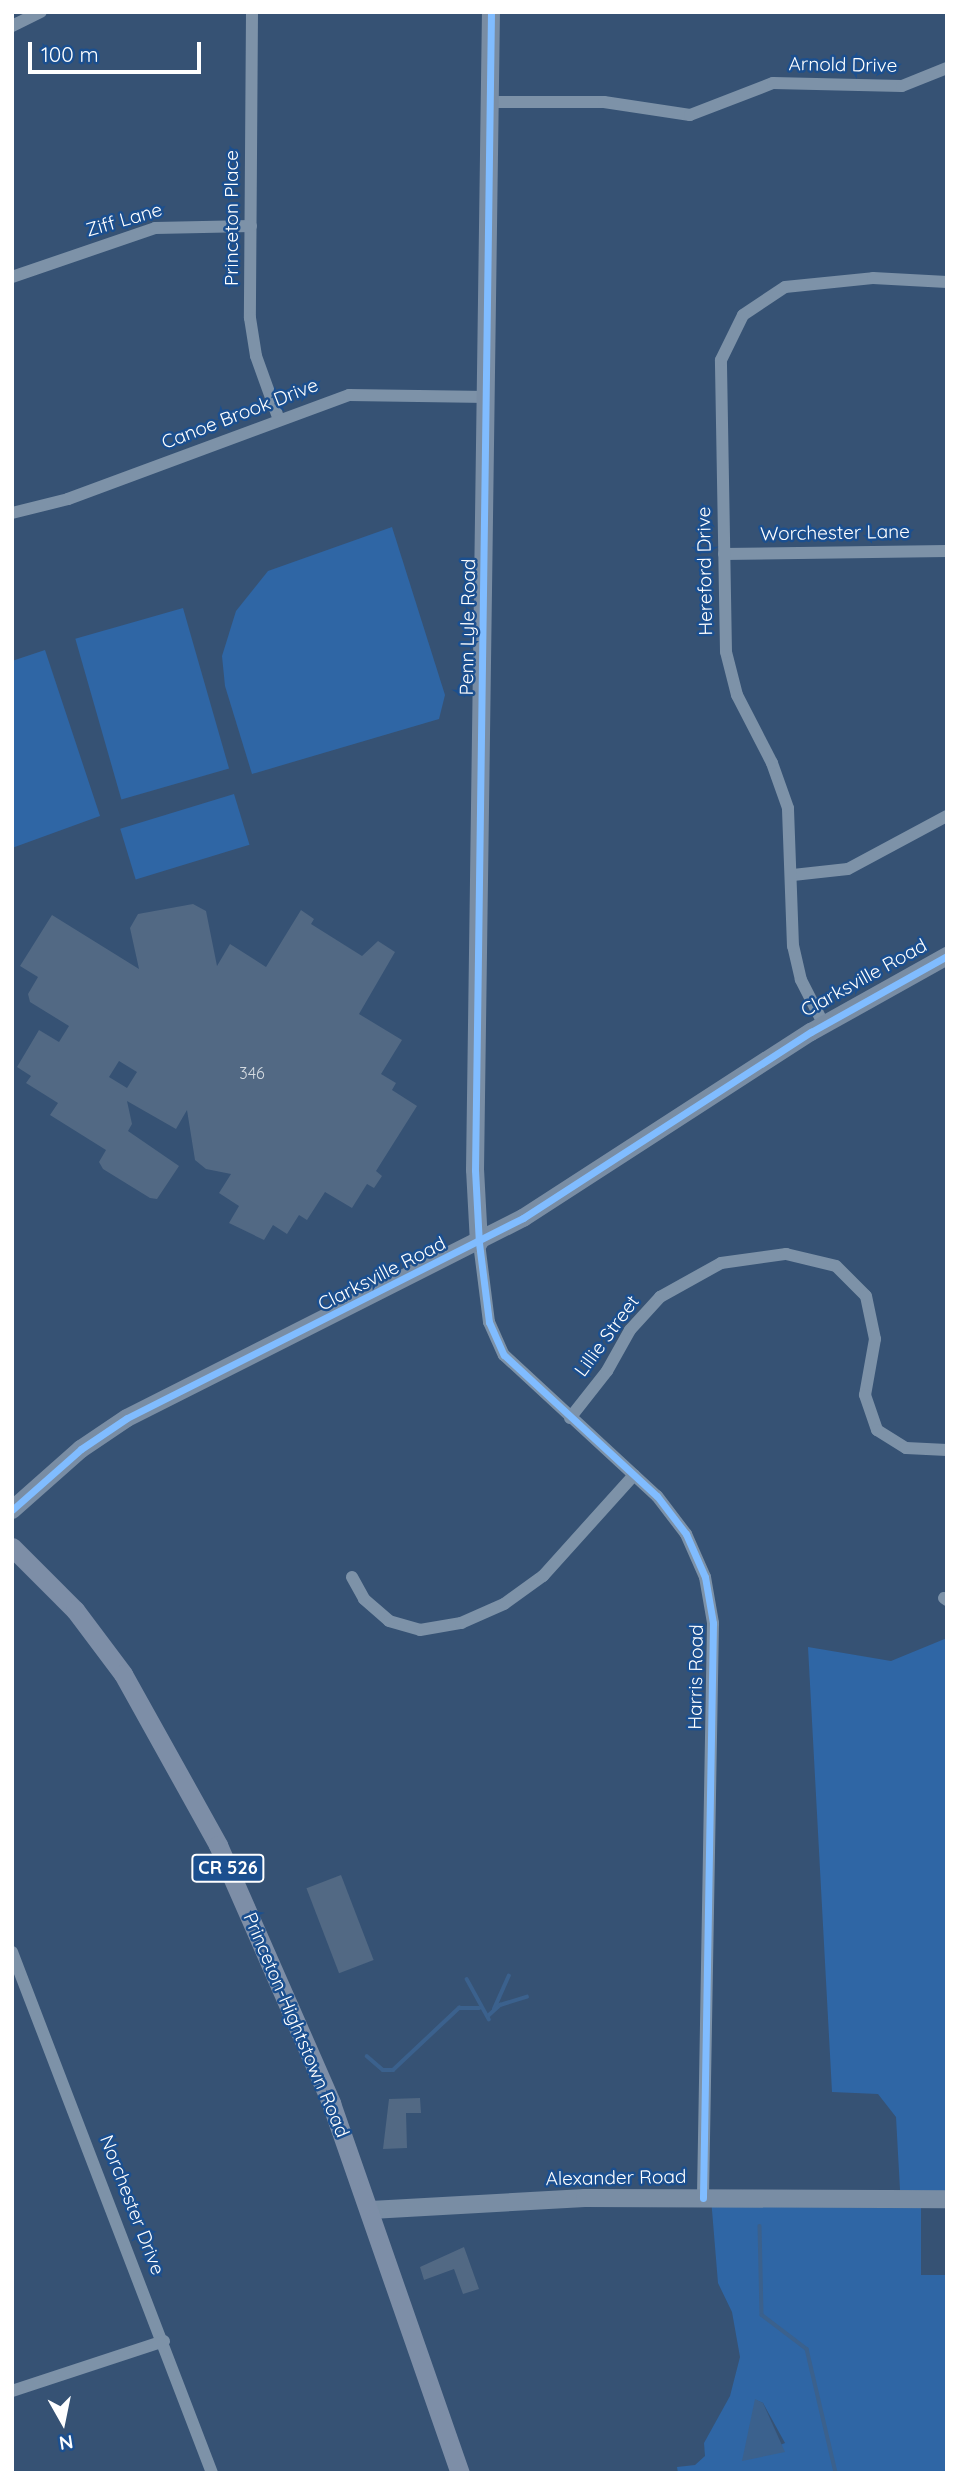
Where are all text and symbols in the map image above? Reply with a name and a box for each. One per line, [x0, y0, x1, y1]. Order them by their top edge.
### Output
scale bar [32, 28, 205, 72]
text: 100 m [41, 41, 99, 67]
street label: Arnold Drive [788, 53, 898, 77]
street label: Princeton Place [221, 150, 243, 286]
street label: Ziff Lane [83, 198, 165, 242]
street label: Canoe Brook Drive [159, 374, 321, 454]
street label: Hereford Drive [692, 506, 718, 636]
street label: Worchester Lane [760, 520, 910, 546]
street label: Penn Lyle Road [455, 558, 481, 696]
street label: Clarksville Road [797, 934, 931, 1022]
house number: 346 [239, 1063, 265, 1083]
street label: Clarksville Road [314, 1232, 450, 1316]
street label: Lillie Street [570, 1291, 644, 1381]
street label: Harris Road [684, 1624, 708, 1730]
road number: CR 526 [191, 1854, 265, 1882]
street label: Princeton-Hightstown Road [238, 1909, 354, 2141]
street label: Norchester Drive [95, 2132, 169, 2278]
street label: Alexander Road [545, 2165, 687, 2191]
north arrow [28, 2387, 98, 2457]
text: N [58, 2430, 75, 2456]

